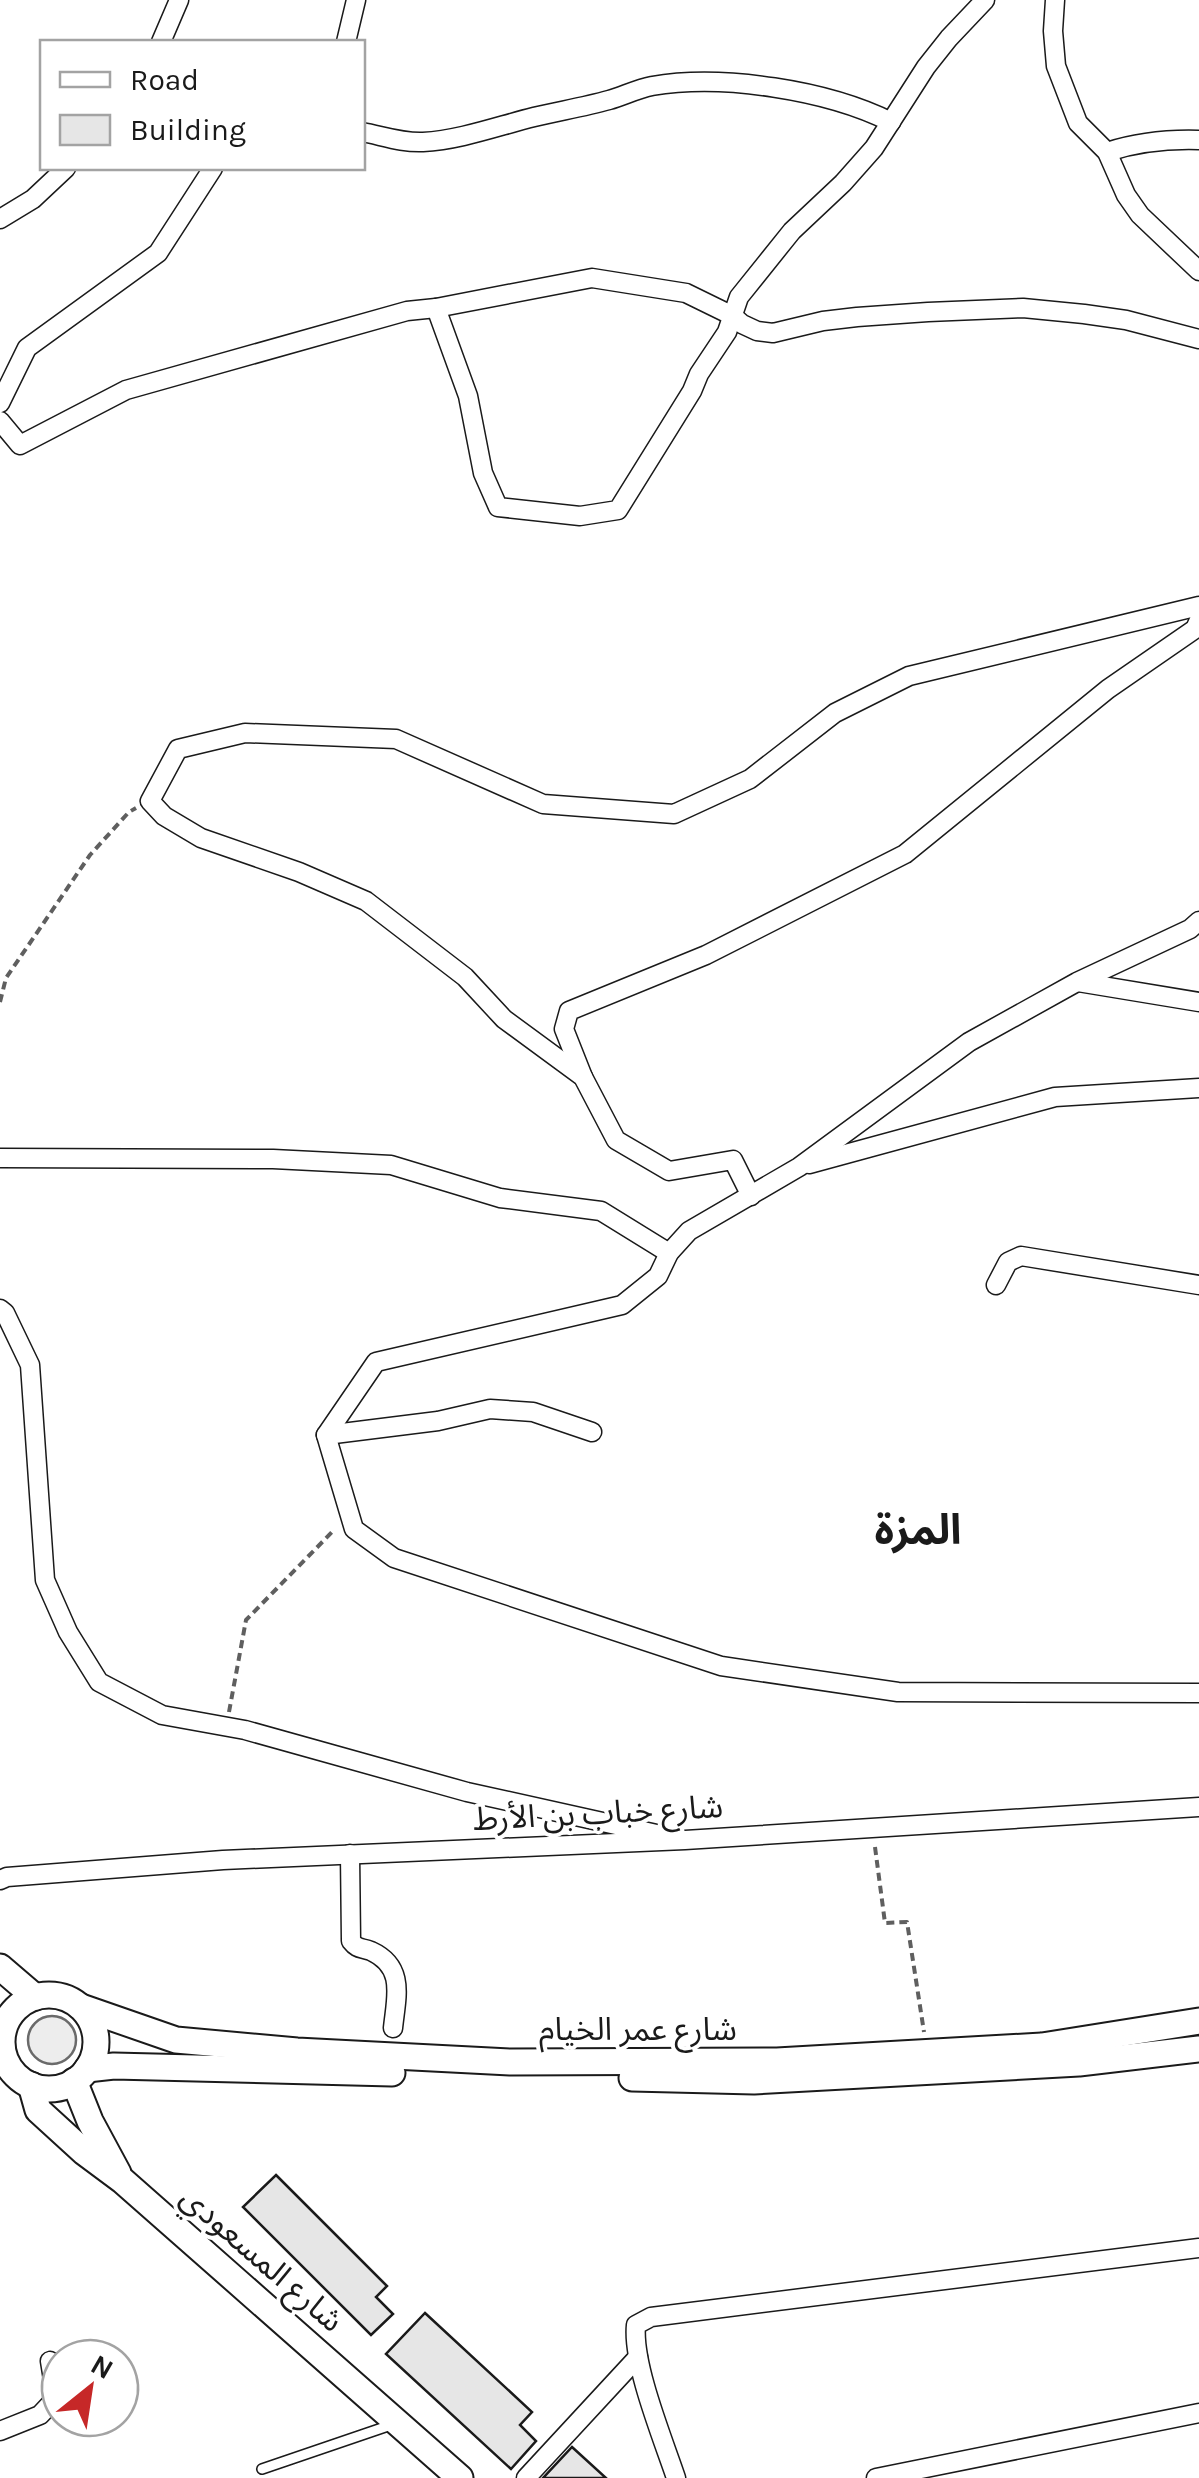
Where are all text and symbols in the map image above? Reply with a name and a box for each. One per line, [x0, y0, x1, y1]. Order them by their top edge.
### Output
legend [40, 40, 365, 170]
text: Road [130, 62, 199, 98]
text: Building [130, 112, 246, 148]
district label: المزة [874, 1505, 962, 1555]
street label: شارع خباب بن الأرط [472, 1788, 724, 1843]
street label: شارع عمر الخيام [539, 2011, 737, 2053]
street label: شارع المسعودي [170, 2178, 351, 2344]
north arrow [40, 2338, 140, 2438]
text: N [85, 2347, 119, 2386]

